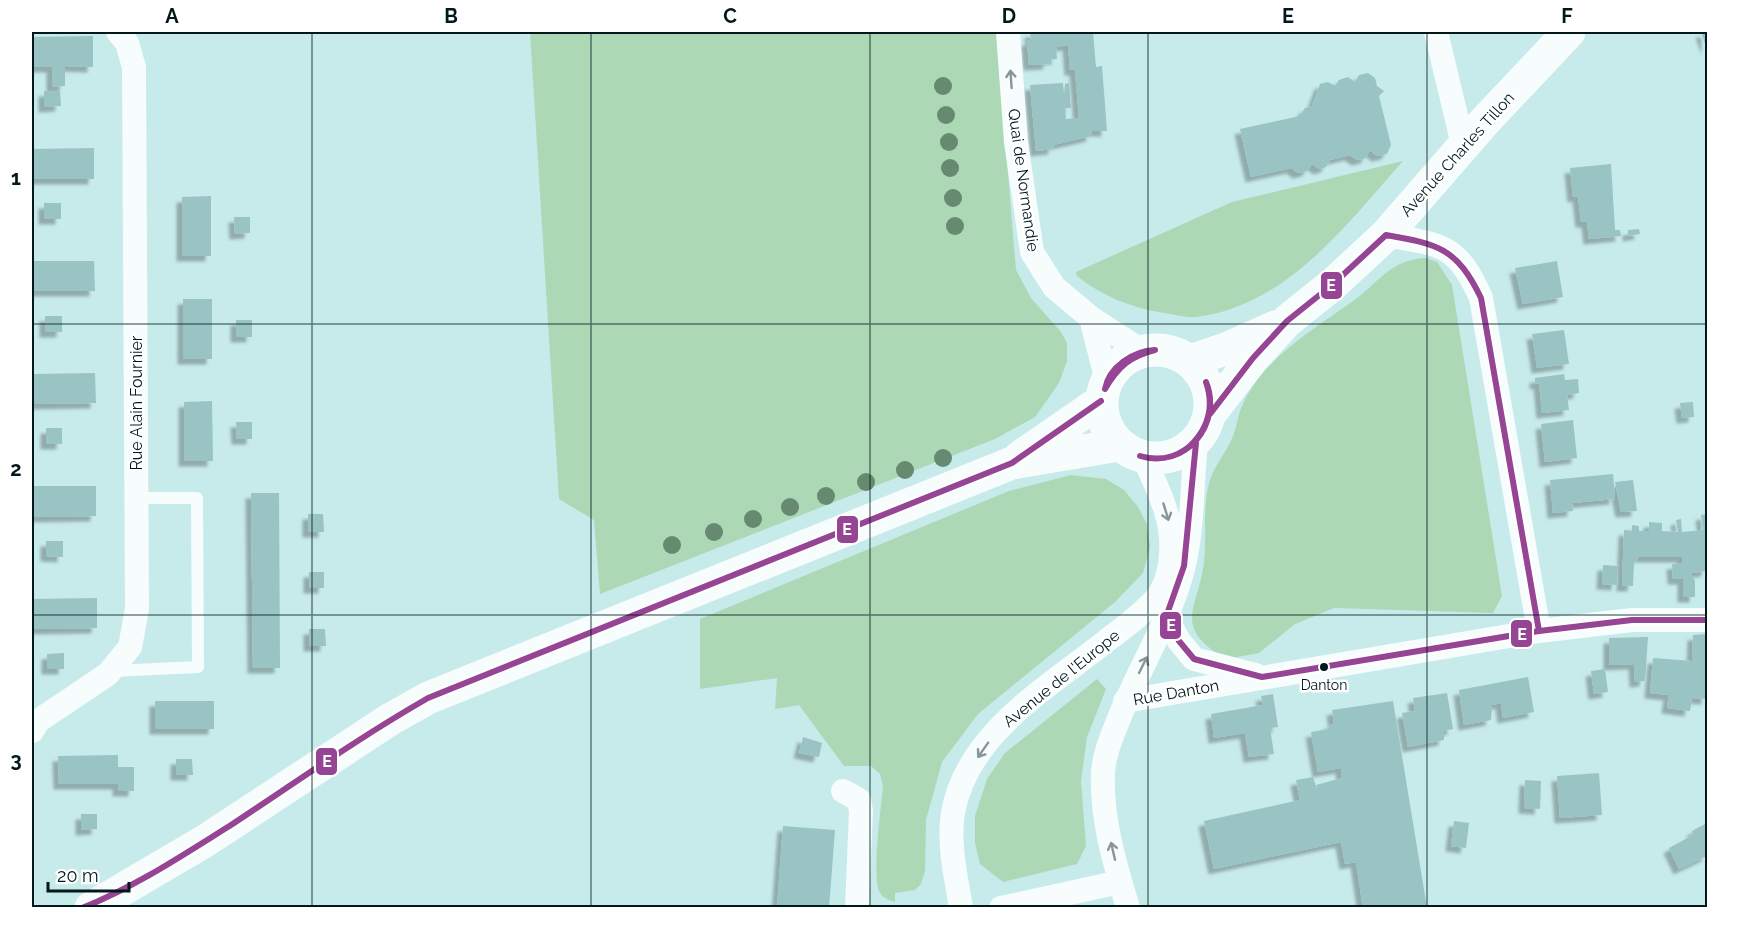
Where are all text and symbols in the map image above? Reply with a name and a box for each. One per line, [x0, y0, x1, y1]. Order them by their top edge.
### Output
text: A [165, 4, 179, 28]
text: B [444, 4, 458, 28]
text: C [723, 4, 737, 28]
text: D [1002, 4, 1016, 28]
text: E [1282, 4, 1294, 28]
text: F [1561, 4, 1573, 28]
one-way arrow [1005, 70, 1016, 90]
street label: Avenue Charles Tillon [1397, 88, 1518, 220]
street label: Quai de Normandie [1004, 107, 1043, 253]
text: 1 [11, 166, 21, 190]
line badge: E [1320, 271, 1343, 300]
text: E [1326, 276, 1336, 295]
street label: Rue Alain Fournier [127, 335, 146, 470]
text: 2 [10, 457, 22, 481]
one-way arrow [1161, 502, 1172, 521]
line badge: E [836, 515, 859, 544]
text: E [842, 520, 852, 539]
line badge: E [1159, 611, 1182, 640]
text: E [1166, 616, 1176, 635]
line badge: E [1510, 619, 1533, 648]
text: E [1517, 625, 1527, 644]
street label: Avenue de l'Europe [999, 626, 1123, 731]
one-way arrow [1138, 656, 1150, 674]
marker: Danton [1318, 661, 1330, 673]
street label: Rue Danton [1132, 676, 1220, 709]
place label: Danton [1301, 677, 1347, 693]
one-way arrow [977, 741, 989, 757]
line badge: E [315, 747, 338, 776]
text: 3 [10, 748, 22, 772]
text: E [322, 752, 332, 771]
one-way arrow [1107, 842, 1118, 861]
scale bar [48, 855, 129, 893]
text: 20 m [57, 865, 99, 886]

